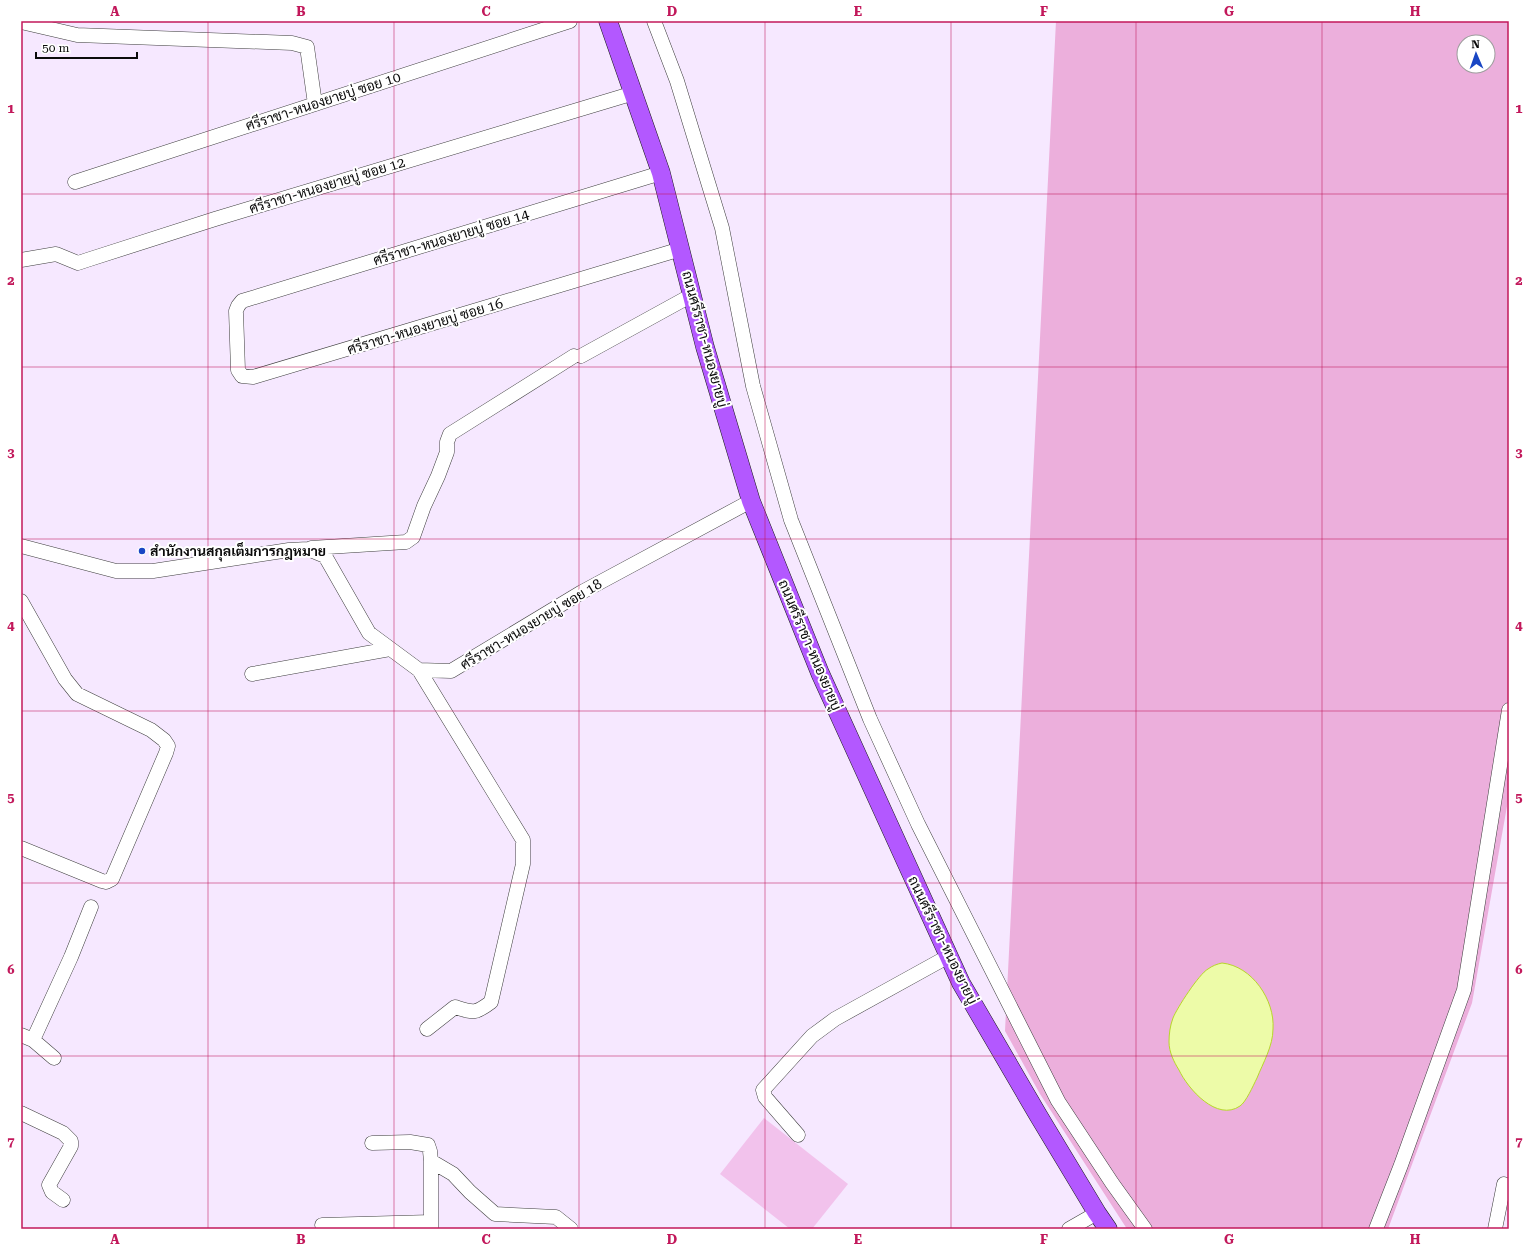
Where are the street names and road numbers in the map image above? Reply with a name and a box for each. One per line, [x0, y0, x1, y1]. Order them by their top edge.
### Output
street label: ศรีราชา-หนองยายบู่ ซอย 10 [243, 67, 403, 136]
street label: ศรีราชา-หนองยายบู่ ซอย 12 [247, 153, 408, 218]
street label: ศรีราชา-หนองยายบู่ ซอย 14 [371, 205, 532, 270]
street label: ถนนศรีราชา-หนองยายบู่ [677, 269, 732, 409]
street label: ศรีราชา-หนองยายบู่ ซอย 16 [345, 294, 506, 359]
street label: ศรีราชา-หนองยายบู่ ซอย 18 [457, 574, 606, 674]
street label: ถนนศรีราชา-หนองยายบู่ [773, 577, 846, 714]
street label: ถนนศรีราชา-หนองยายบู่ [903, 873, 982, 1007]

